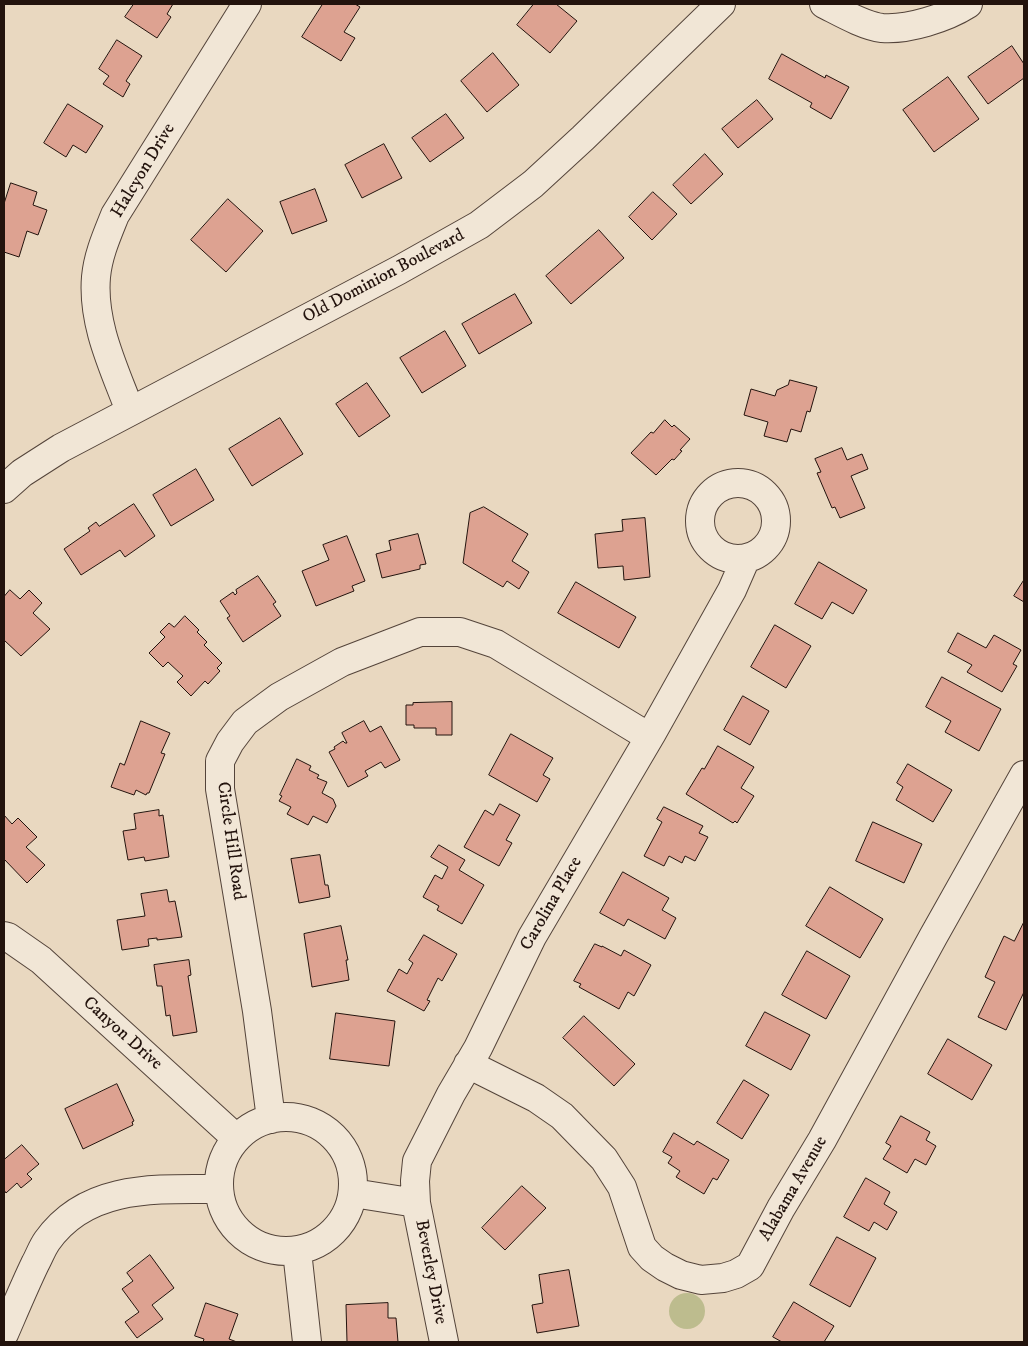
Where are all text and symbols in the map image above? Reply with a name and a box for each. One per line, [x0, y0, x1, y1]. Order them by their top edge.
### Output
street label: Halcyon Drive [107, 120, 181, 222]
street label: Old Dominion Boulevard [299, 225, 469, 329]
street label: Circle Hill Road [211, 780, 249, 902]
street label: Carolina Place [517, 853, 587, 955]
street label: Canyon Drive [78, 993, 166, 1075]
street label: Alabama Avenue [755, 1133, 833, 1245]
street label: Beverley Drive [409, 1218, 451, 1326]

